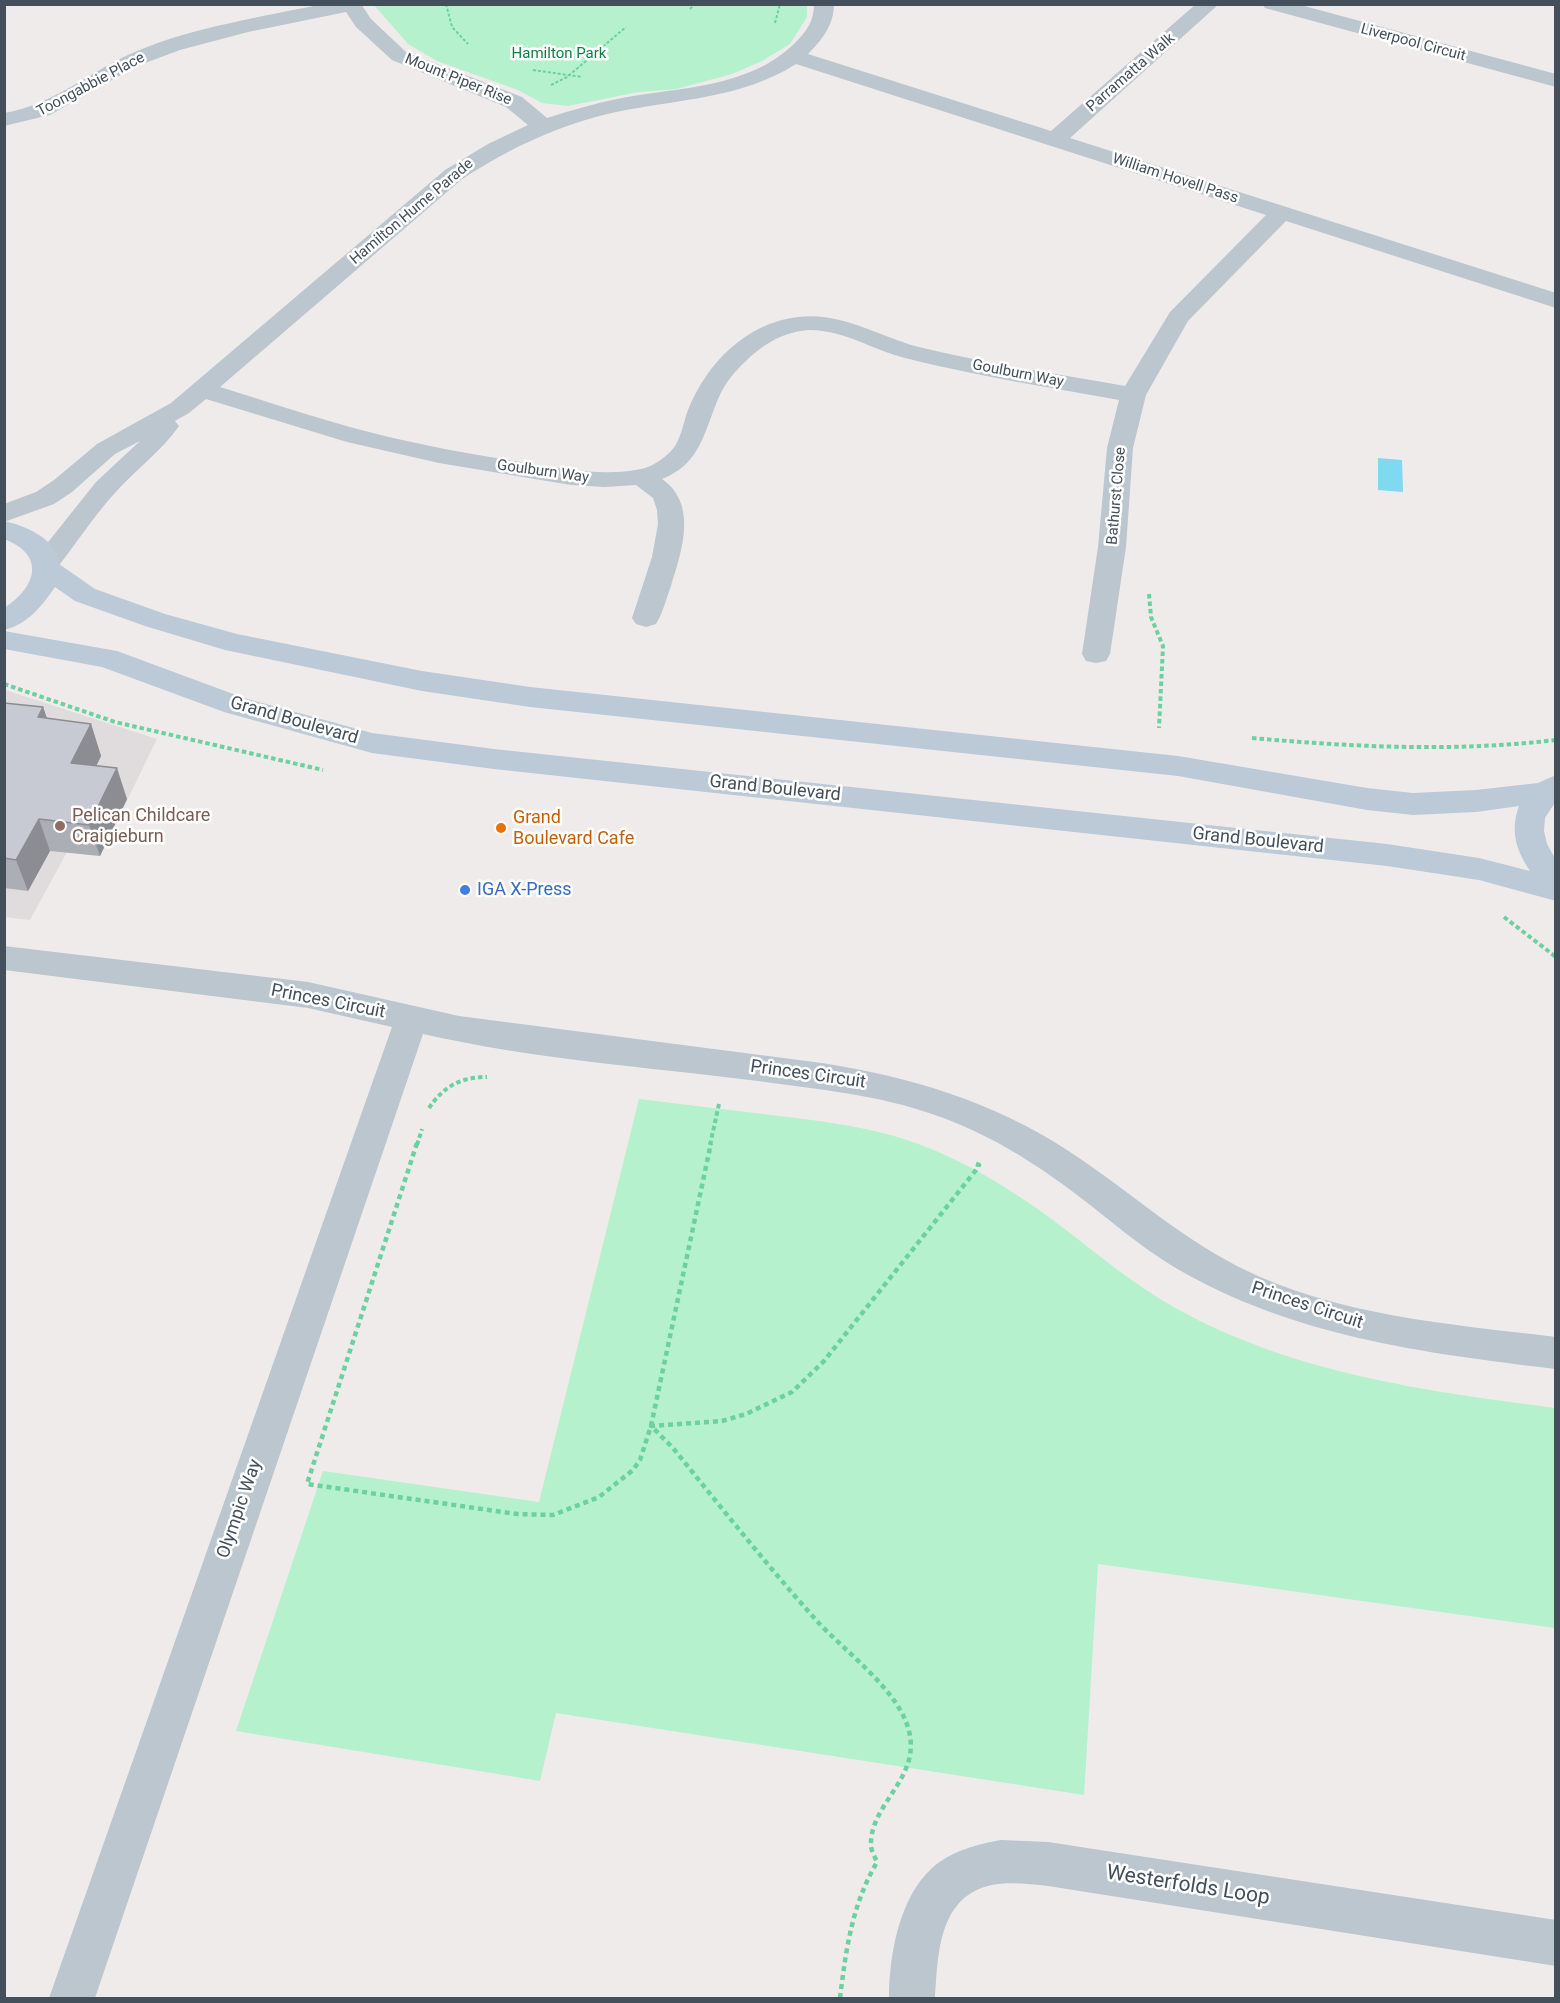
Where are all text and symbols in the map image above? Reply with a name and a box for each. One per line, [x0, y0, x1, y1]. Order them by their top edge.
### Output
street label: Liverpool Circuit [1359, 20, 1467, 66]
street label: Parramatta Walk [1083, 30, 1179, 116]
park label: Hamilton Park [512, 45, 606, 63]
street label: Toongabbie Place [34, 49, 148, 121]
street label: Mount Piper Rise [402, 50, 514, 110]
street label: William Hovell Pass [1110, 150, 1240, 208]
street label: Hamilton Hume Parade [347, 155, 477, 269]
street label: Goulburn Way [971, 356, 1065, 392]
street label: Bathurst Close [1104, 446, 1130, 546]
street label: Goulburn Way [496, 457, 590, 487]
street label: Grand Boulevard [228, 692, 360, 750]
street label: Grand Boulevard [708, 771, 842, 807]
place label: Pelican Childcare Craigieburn [72, 805, 210, 848]
place label: Grand Boulevard Cafe [513, 807, 634, 850]
marker: Pelican Childcare Craigieburn [53, 819, 67, 833]
marker: Grand Boulevard Cafe [494, 821, 508, 835]
street label: Grand Boulevard [1191, 823, 1325, 859]
place label: IGA X-Press [477, 879, 572, 901]
marker: IGA X-Press [458, 883, 472, 897]
street label: Princes Circuit [269, 980, 387, 1024]
street label: Princes Circuit [749, 1056, 867, 1094]
street label: Princes Circuit [1248, 1278, 1366, 1334]
street label: Olympic Way [213, 1457, 267, 1561]
street label: Westerfolds Loop [1105, 1861, 1271, 1911]

